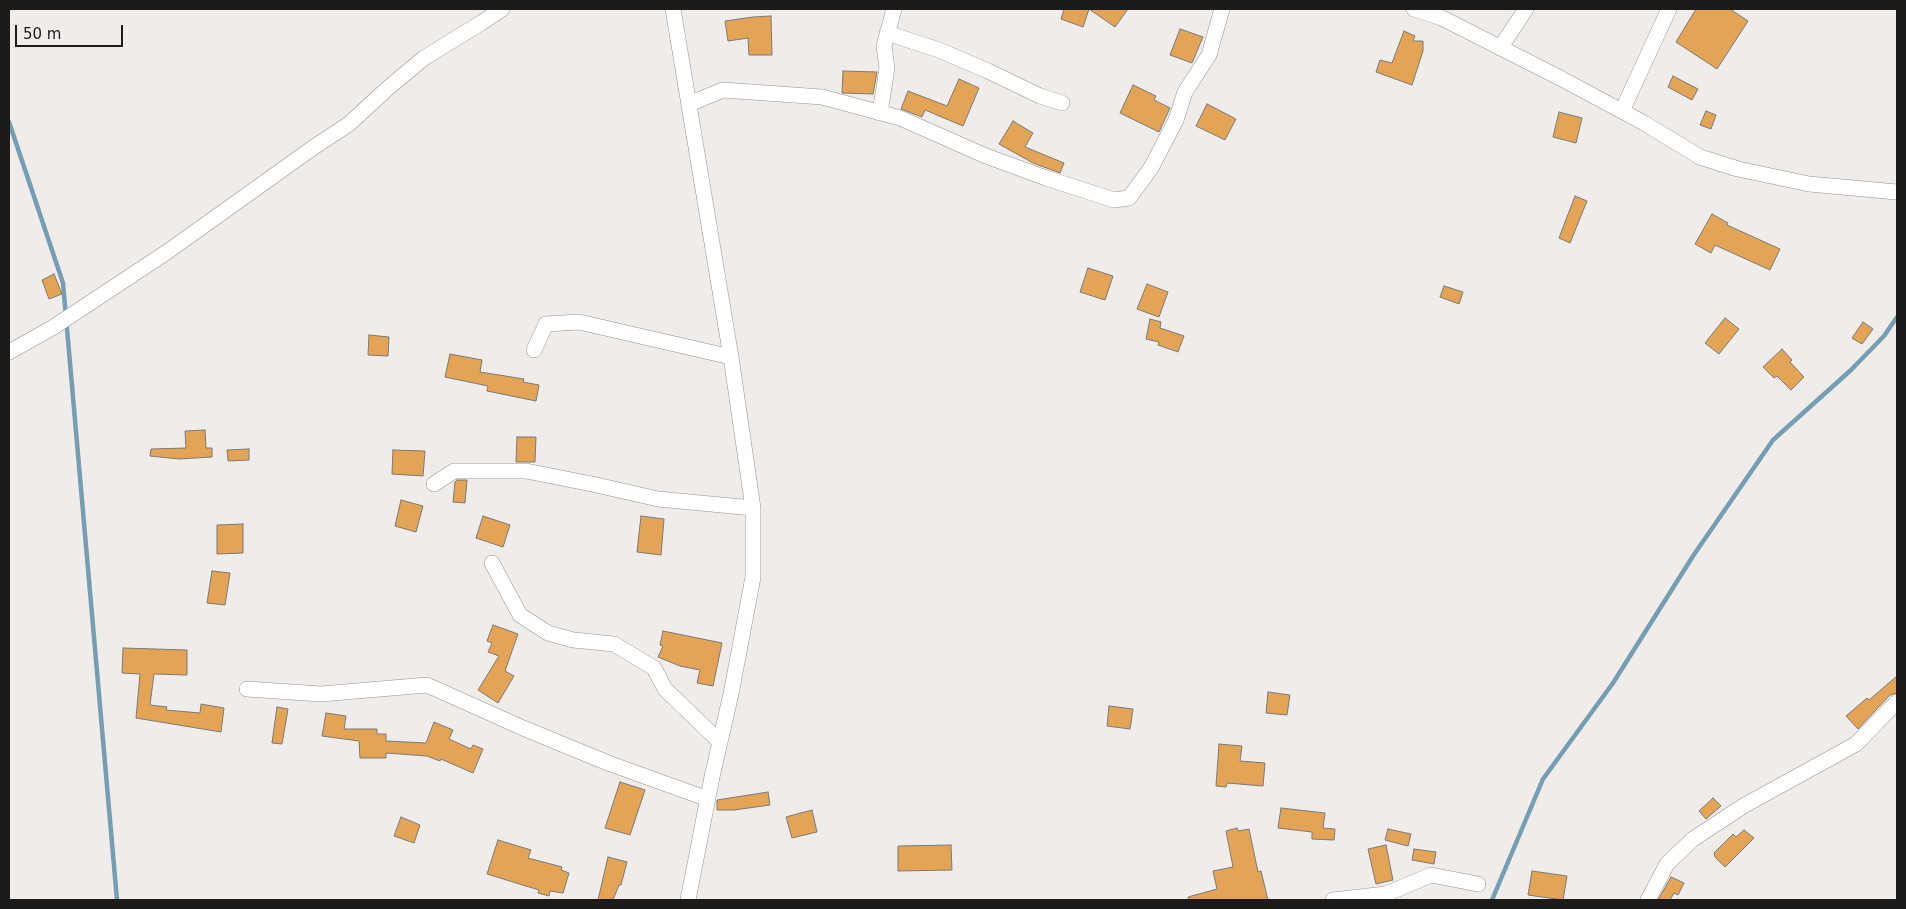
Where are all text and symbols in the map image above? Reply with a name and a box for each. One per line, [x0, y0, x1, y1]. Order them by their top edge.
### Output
scale bar [18, 15, 125, 47]
text: 50 m [23, 25, 61, 43]

